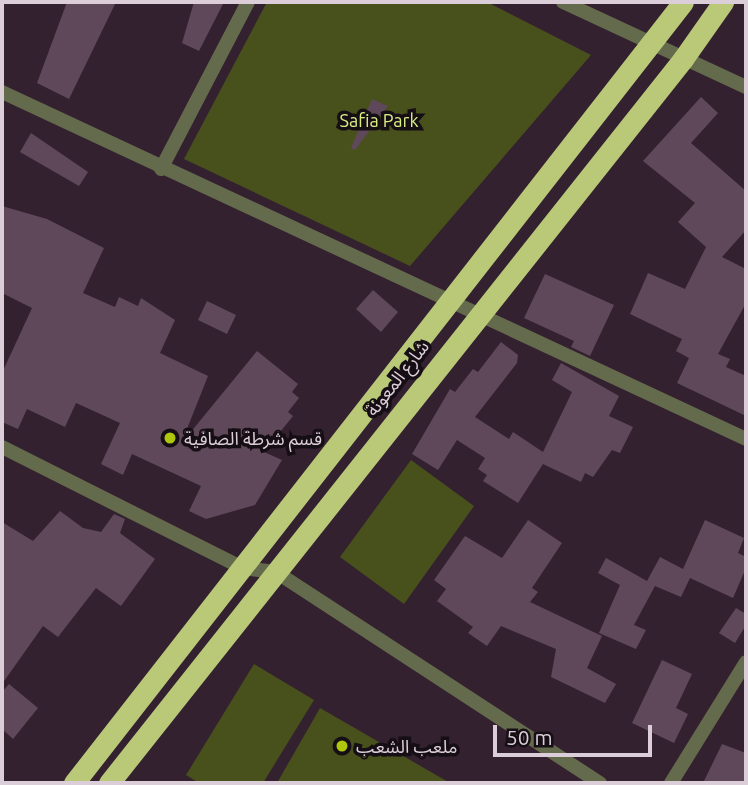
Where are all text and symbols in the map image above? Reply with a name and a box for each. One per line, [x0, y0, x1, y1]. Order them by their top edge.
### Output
park label: Safia Park [339, 109, 419, 131]
street label: شارع المعونة [361, 336, 433, 420]
place label: قسم شرطة الصافية [184, 427, 322, 449]
marker: قسم شرطة الصافية [162, 430, 178, 446]
scale bar [496, 712, 655, 756]
text: 50 m [506, 725, 553, 749]
place label: ملعب الشعب [356, 735, 457, 757]
marker: ملعب الشعب [334, 738, 350, 754]

